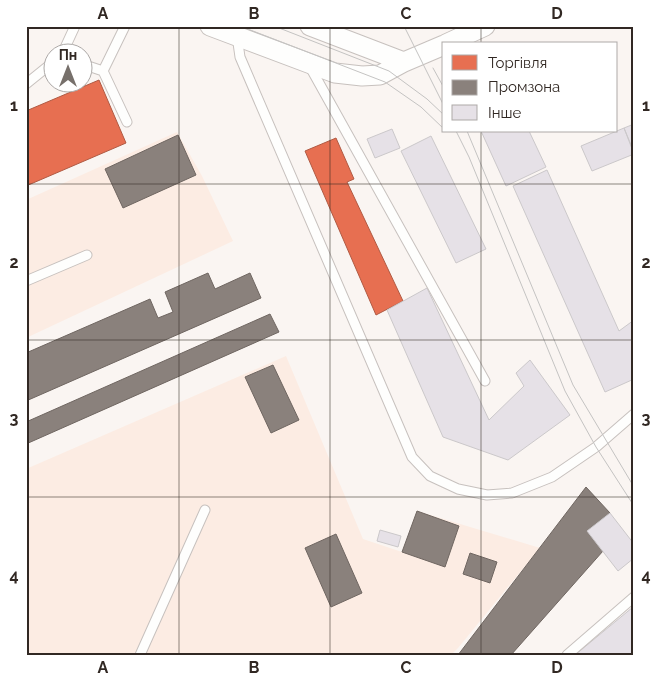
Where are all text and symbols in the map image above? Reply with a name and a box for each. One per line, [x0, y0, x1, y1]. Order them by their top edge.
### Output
text: A [98, 4, 109, 23]
text: B [249, 4, 260, 23]
text: C [401, 4, 412, 23]
text: D [551, 4, 563, 23]
north arrow [42, 42, 92, 92]
legend [442, 42, 618, 132]
text: Пн [59, 47, 77, 63]
text: Торгівля [488, 54, 547, 72]
text: Промзона [488, 78, 560, 96]
text: 1 [10, 96, 18, 115]
text: 1 [642, 96, 650, 115]
text: Інше [488, 104, 521, 122]
text: 2 [9, 253, 19, 272]
text: 2 [641, 253, 651, 272]
text: 3 [10, 409, 19, 428]
text: 3 [642, 409, 651, 428]
text: 4 [9, 566, 19, 585]
text: 4 [641, 566, 651, 585]
text: A [98, 658, 109, 677]
text: B [249, 658, 260, 677]
text: C [401, 658, 412, 677]
text: D [551, 658, 563, 677]

